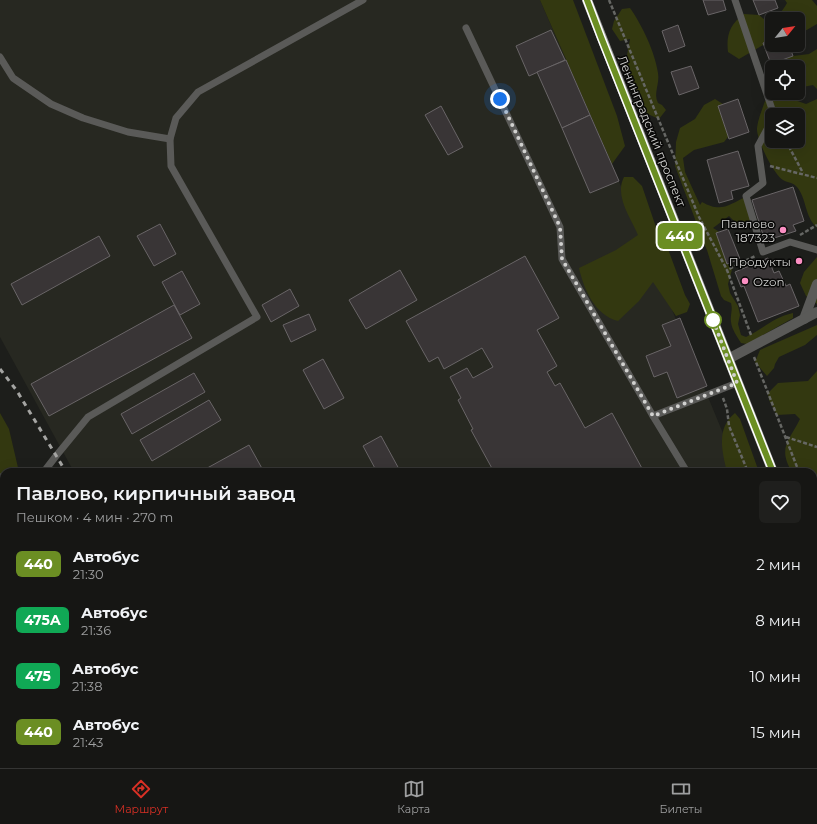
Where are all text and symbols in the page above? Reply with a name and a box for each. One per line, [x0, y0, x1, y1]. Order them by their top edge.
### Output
north arrow [765, 12, 805, 52]
map controls [765, 12, 805, 148]
street label: Ленинградский проспект [615, 53, 689, 209]
button: locate [765, 60, 805, 100]
your location [490, 89, 510, 109]
button: layers [765, 108, 805, 148]
place label: Павлово 187323 [721, 216, 775, 245]
line badge: 440 [657, 223, 703, 249]
marker: Павлово 187323 [778, 225, 788, 235]
text: 440 [666, 227, 694, 245]
place label: Продукты [729, 254, 791, 269]
marker: Продукты [794, 256, 804, 266]
place label: Ozon [753, 274, 785, 289]
marker: Ozon [740, 276, 750, 286]
unlabelled marker [704, 311, 722, 329]
button: heart [759, 481, 801, 523]
text: Павлово, кирпичный завод [16, 482, 295, 505]
text: Пешком · 4 мин · 270 m [16, 509, 173, 525]
text: Автобус [73, 547, 139, 566]
text: 440 [24, 555, 53, 573]
text: 2 мин [756, 555, 801, 574]
text: 21:30 [73, 566, 104, 582]
text: Автобус [81, 603, 148, 622]
text: 475А [24, 611, 61, 629]
text: 8 мин [755, 611, 801, 630]
text: 21:36 [81, 622, 111, 638]
text: Автобус [72, 659, 139, 678]
text: 475 [25, 667, 51, 685]
text: 10 мин [749, 667, 801, 686]
text: 21:38 [72, 678, 102, 694]
text: Автобус [73, 715, 139, 734]
text: 440 [24, 723, 53, 741]
text: 15 мин [751, 723, 801, 742]
text: 21:43 [73, 734, 103, 750]
tab: Маршрут [115, 778, 168, 816]
tab: Карта [397, 778, 430, 816]
tab: Билеты [659, 778, 702, 816]

